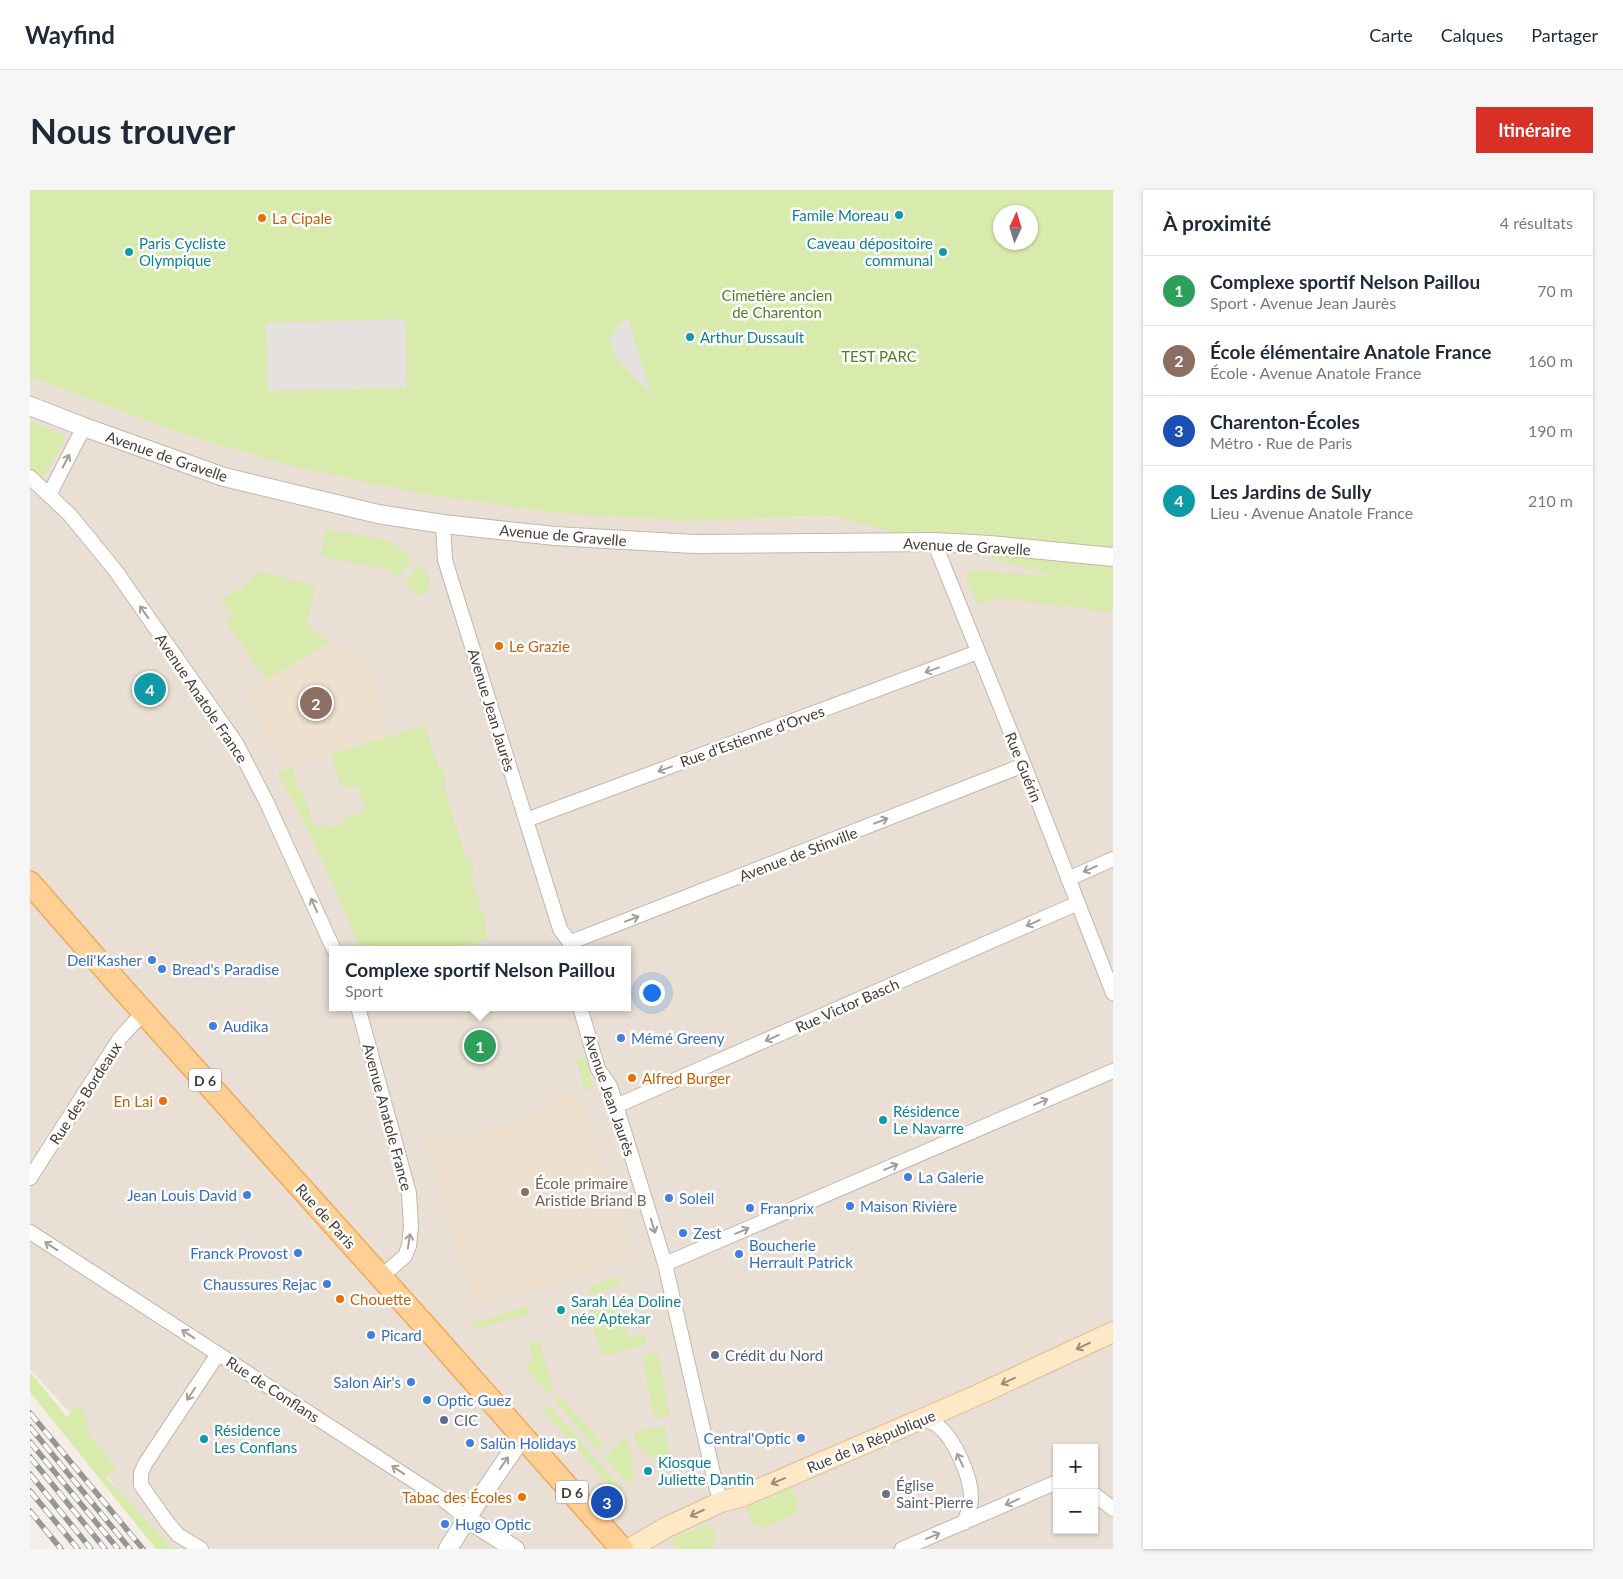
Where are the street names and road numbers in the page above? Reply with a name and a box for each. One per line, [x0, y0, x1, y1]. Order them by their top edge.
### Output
street label: Avenue de Gravelle [104, 427, 230, 485]
street label: Avenue de Gravelle [499, 520, 627, 550]
street label: Avenue de Gravelle [903, 534, 1031, 558]
street label: Avenue Anatole France [152, 630, 252, 766]
street label: Avenue Jean Jaurès [465, 646, 519, 774]
street label: Rue d'Estienne d'Orves [677, 702, 827, 770]
street label: Rue Guérin [1002, 729, 1046, 805]
street label: Avenue de Stinville [736, 823, 860, 885]
street label: Rue Victor Basch [792, 974, 902, 1036]
street label: Avenue Jean Jaurès [581, 1032, 639, 1158]
street label: Rue des Bordeaux [45, 1038, 125, 1148]
street label: Avenue Anatole France [360, 1041, 416, 1193]
road number: D 6 [189, 1068, 221, 1092]
street label: Rue de Paris [292, 1180, 360, 1252]
street label: Rue de Conflans [223, 1352, 323, 1426]
street label: Rue de la République [804, 1406, 938, 1476]
road number: D 6 [556, 1480, 588, 1504]

